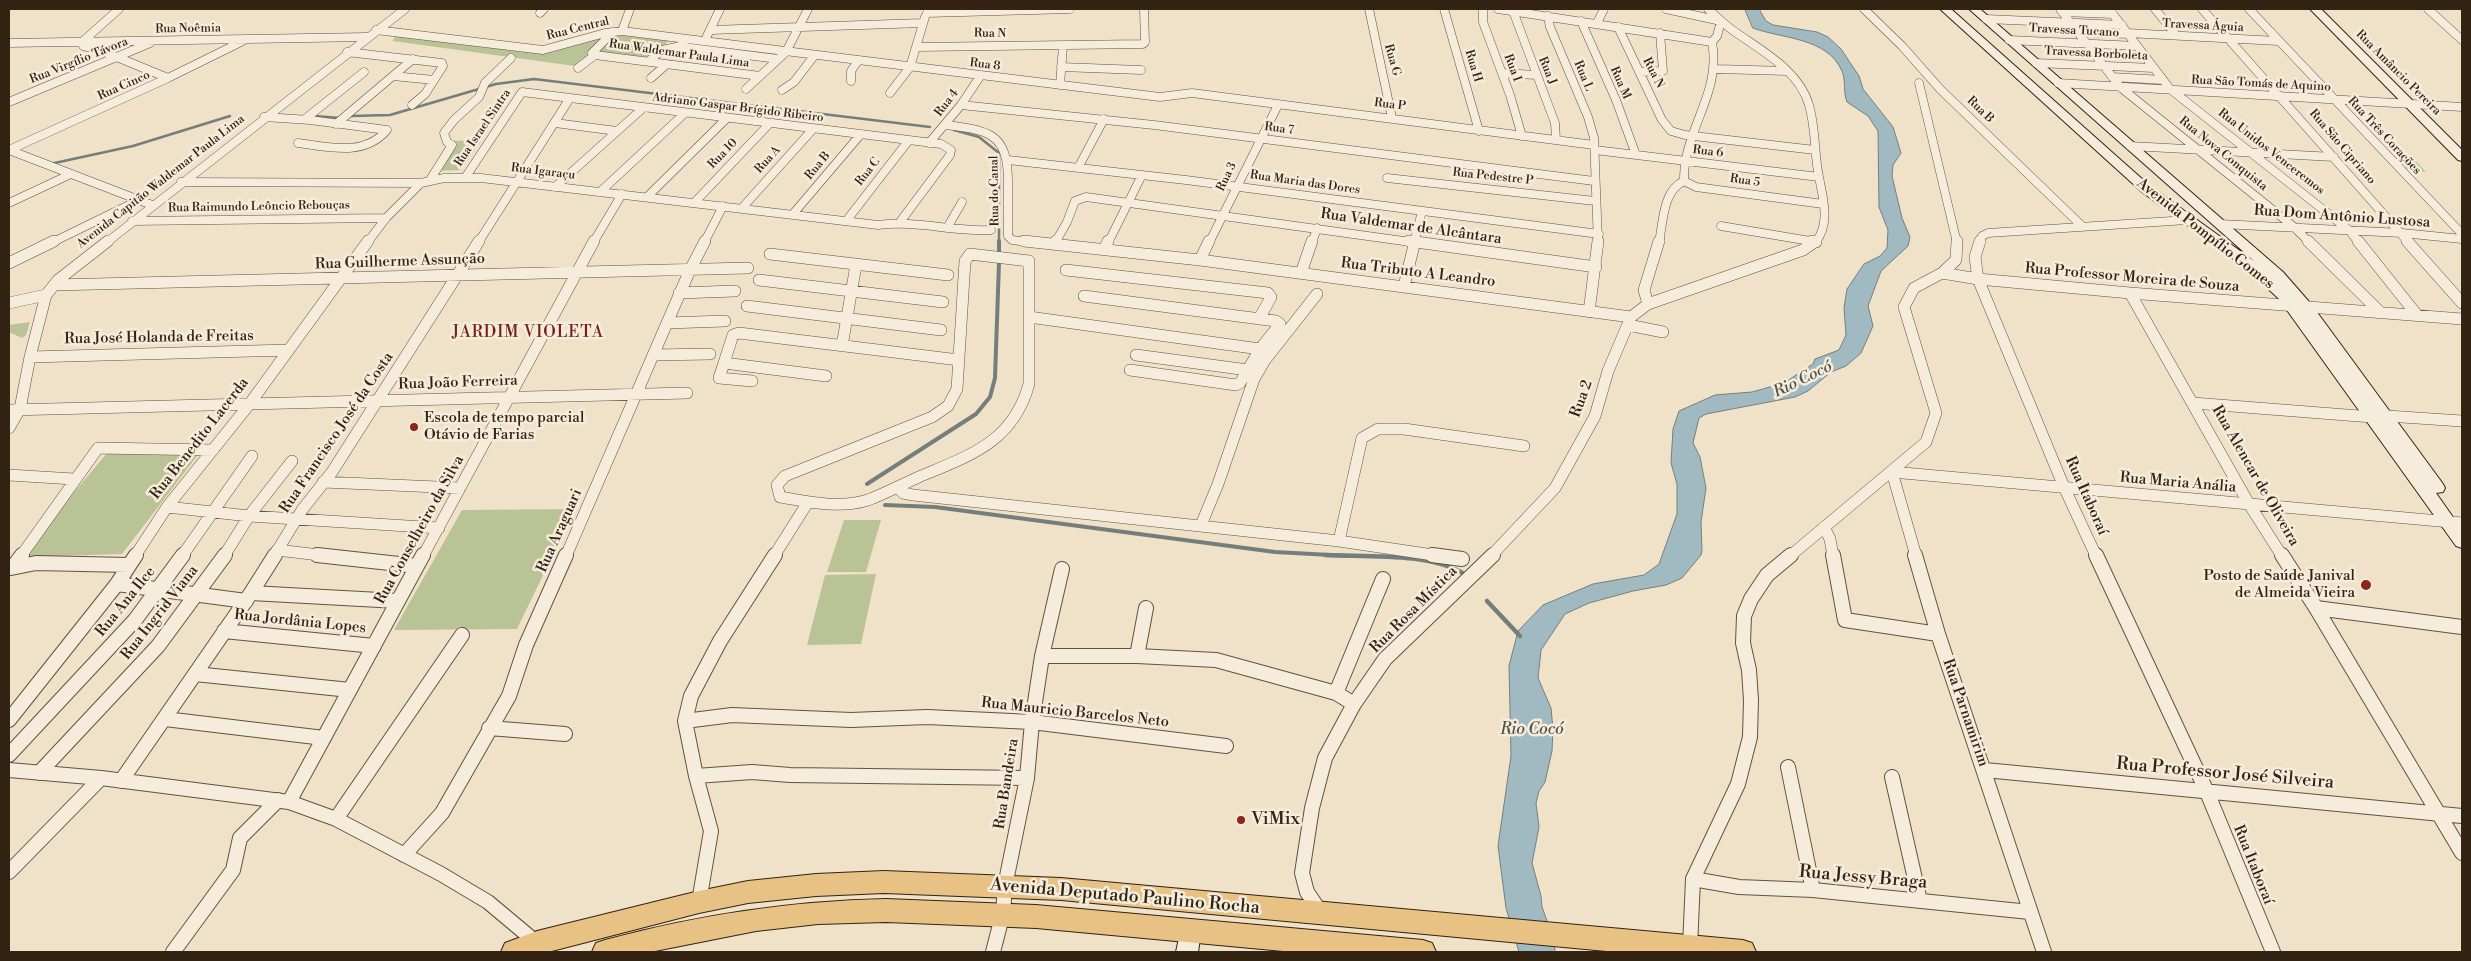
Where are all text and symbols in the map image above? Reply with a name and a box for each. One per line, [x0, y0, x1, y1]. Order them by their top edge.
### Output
street label: Rua Central [545, 14, 611, 44]
street label: Travessa Águia [2162, 17, 2244, 35]
street label: Rua Noêmia [155, 21, 221, 37]
street label: Travessa Tucano [2029, 21, 2119, 41]
street label: Rua N [974, 27, 1006, 41]
street label: Rua Amâncio Pereira [2352, 27, 2444, 119]
street label: Rua Virgílio Távora [28, 35, 130, 87]
street label: Rua Waldemar Paula Lima [608, 37, 750, 71]
street label: Rua G [1381, 42, 1403, 78]
street label: Travessa Borboleta [2044, 44, 2148, 64]
street label: Rua H [1461, 48, 1485, 84]
street label: Rua I [1500, 52, 1524, 84]
street label: Rua J [1535, 55, 1559, 87]
street label: Rua N [1639, 55, 1667, 91]
street label: Rua 8 [969, 56, 1001, 74]
street label: Rua L [1570, 59, 1596, 93]
street label: Rua M [1606, 64, 1634, 102]
street label: Rua Cinco [96, 68, 152, 104]
street label: Rua São Tomás de Aquino [2191, 73, 2331, 95]
street label: Rua 4 [932, 86, 962, 120]
street label: Rua Israel Sintra [452, 87, 514, 169]
street label: Adriano Gaspar Brígido Ribeiro [652, 90, 824, 126]
street label: Rua B [1963, 94, 1997, 126]
street label: Rua Três Corações [2344, 94, 2424, 178]
street label: Rua P [1373, 96, 1407, 114]
street label: Rua Unidos Venceremos [2215, 106, 2327, 198]
street label: Rua São Cipriano [2306, 107, 2378, 187]
street label: Avenida Capitão Waldemar Paula Lima [74, 112, 248, 252]
street label: Rua Nova Conquista [2176, 114, 2270, 194]
street label: Rua 7 [1263, 120, 1295, 138]
street label: Rua 10 [705, 136, 741, 172]
street label: Rua A [752, 143, 784, 177]
street label: Rua 6 [1692, 143, 1724, 161]
street label: Rua B [802, 149, 834, 183]
street label: Rua C [853, 155, 883, 189]
street label: Rua do Canal [987, 155, 1003, 227]
street label: Rua 3 [1214, 160, 1240, 194]
street label: Rua Igaraçu [510, 161, 576, 183]
street label: Rua Pedestre P [1452, 166, 1534, 188]
street label: Rua Maria das Dores [1249, 168, 1361, 198]
street label: Rua 5 [1729, 172, 1761, 190]
street label: Avenida Pompílio Gomes [2133, 175, 2277, 293]
street label: Rua Raimundo Leôncio Rebouças [168, 198, 350, 216]
street label: Rua Dom Antônio Lustosa [2253, 202, 2431, 232]
street label: Rua Valdemar de Alcântara [1319, 205, 1503, 249]
street label: Rua Guilherme Assunção [315, 250, 485, 274]
street label: Rua Tributo A Leandro [1340, 255, 1496, 291]
street label: Rua Professor Moreira de Souza [2024, 260, 2240, 296]
district label: JARDIM VIOLETA [450, 323, 606, 343]
street label: Rua José Holanda de Freitas [64, 327, 254, 349]
street label: Rua Francisco José da Costa [276, 349, 398, 517]
water label: Rio Cocó [1770, 357, 1836, 403]
street label: Rua João Ferreira [398, 372, 518, 394]
street label: Rua Benedito Lacerda [147, 375, 253, 503]
street label: Rua 2 [1567, 378, 1597, 420]
street label: Rua Alencar de Oliveira [2207, 402, 2303, 550]
place label: Escola de tempo parcial Otávio de Farias [424, 409, 584, 444]
marker: Escola de tempo parcial Otávio de Farias [408, 421, 420, 433]
street label: Rua Conselheiro da Silva [372, 452, 468, 608]
street label: Rua Itaboraí [2061, 454, 2111, 538]
street label: Rua Maria Anália [2119, 469, 2237, 497]
street label: Rua Araguari [534, 486, 586, 576]
street label: Rua Ingrid Viana [118, 562, 202, 664]
street label: Rua Ana Ilce [92, 563, 160, 641]
street label: Rua Rosa Mística [1367, 563, 1461, 657]
place label: Posto de Saúde Janival de Almeida Vieira [2204, 567, 2355, 602]
marker: Posto de Saúde Janival de Almeida Vieira [2359, 578, 2373, 592]
street label: Rua Jordânia Lopes [233, 606, 367, 638]
street label: Rua Parnamirim [1938, 657, 1992, 769]
street label: Rua Mauricio Barcelos Neto [980, 694, 1170, 732]
water label: Rio Cocó [1500, 720, 1564, 740]
street label: Rua Bandeira [991, 737, 1023, 831]
street label: Rua Professor José Silveira [2115, 754, 2335, 794]
place label: ViMix [1251, 809, 1300, 831]
marker: ViMix [1235, 814, 1247, 826]
street label: Rua Itaboraí [2229, 823, 2277, 907]
street label: Rua Jessy Braga [1798, 862, 1928, 894]
street label: Avenida Deputado Paulino Rocha [989, 874, 1261, 920]

